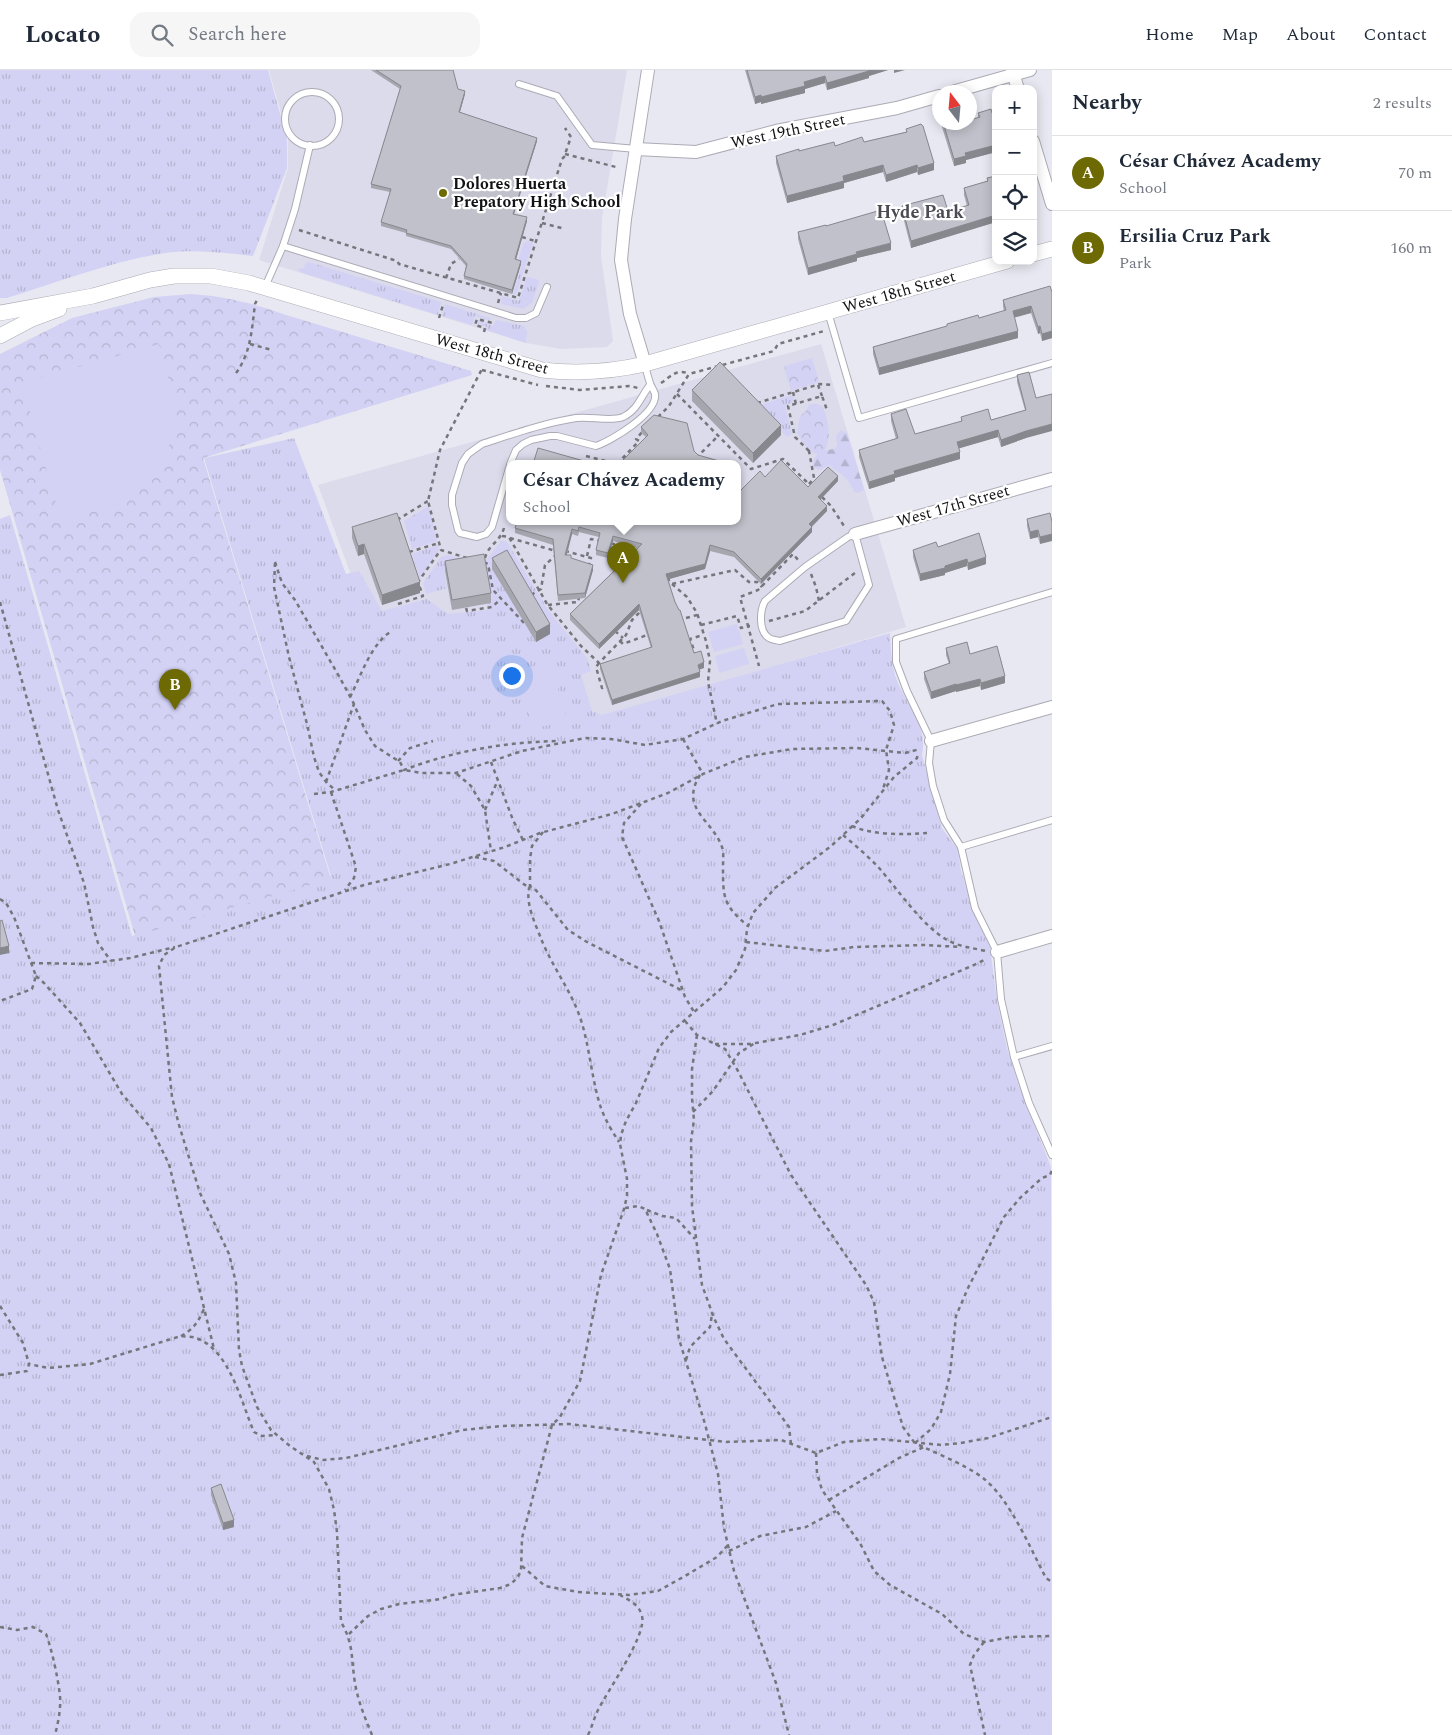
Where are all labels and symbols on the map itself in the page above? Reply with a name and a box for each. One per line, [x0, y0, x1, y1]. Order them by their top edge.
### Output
north arrow [932, 85, 977, 130]
street label: West 19th Street [729, 107, 848, 155]
place label: Dolores Huerta Prepatory High School [453, 172, 621, 214]
marker: Dolores Huerta Prepatory High School [437, 187, 449, 199]
district label: Hyde Park [876, 199, 964, 226]
street label: West 18th Street [840, 264, 959, 320]
street label: West 18th Street [433, 327, 552, 381]
street label: West 17th Street [894, 478, 1013, 534]
pin: A [607, 542, 639, 583]
your location [499, 663, 525, 689]
pin: B [159, 669, 191, 710]

